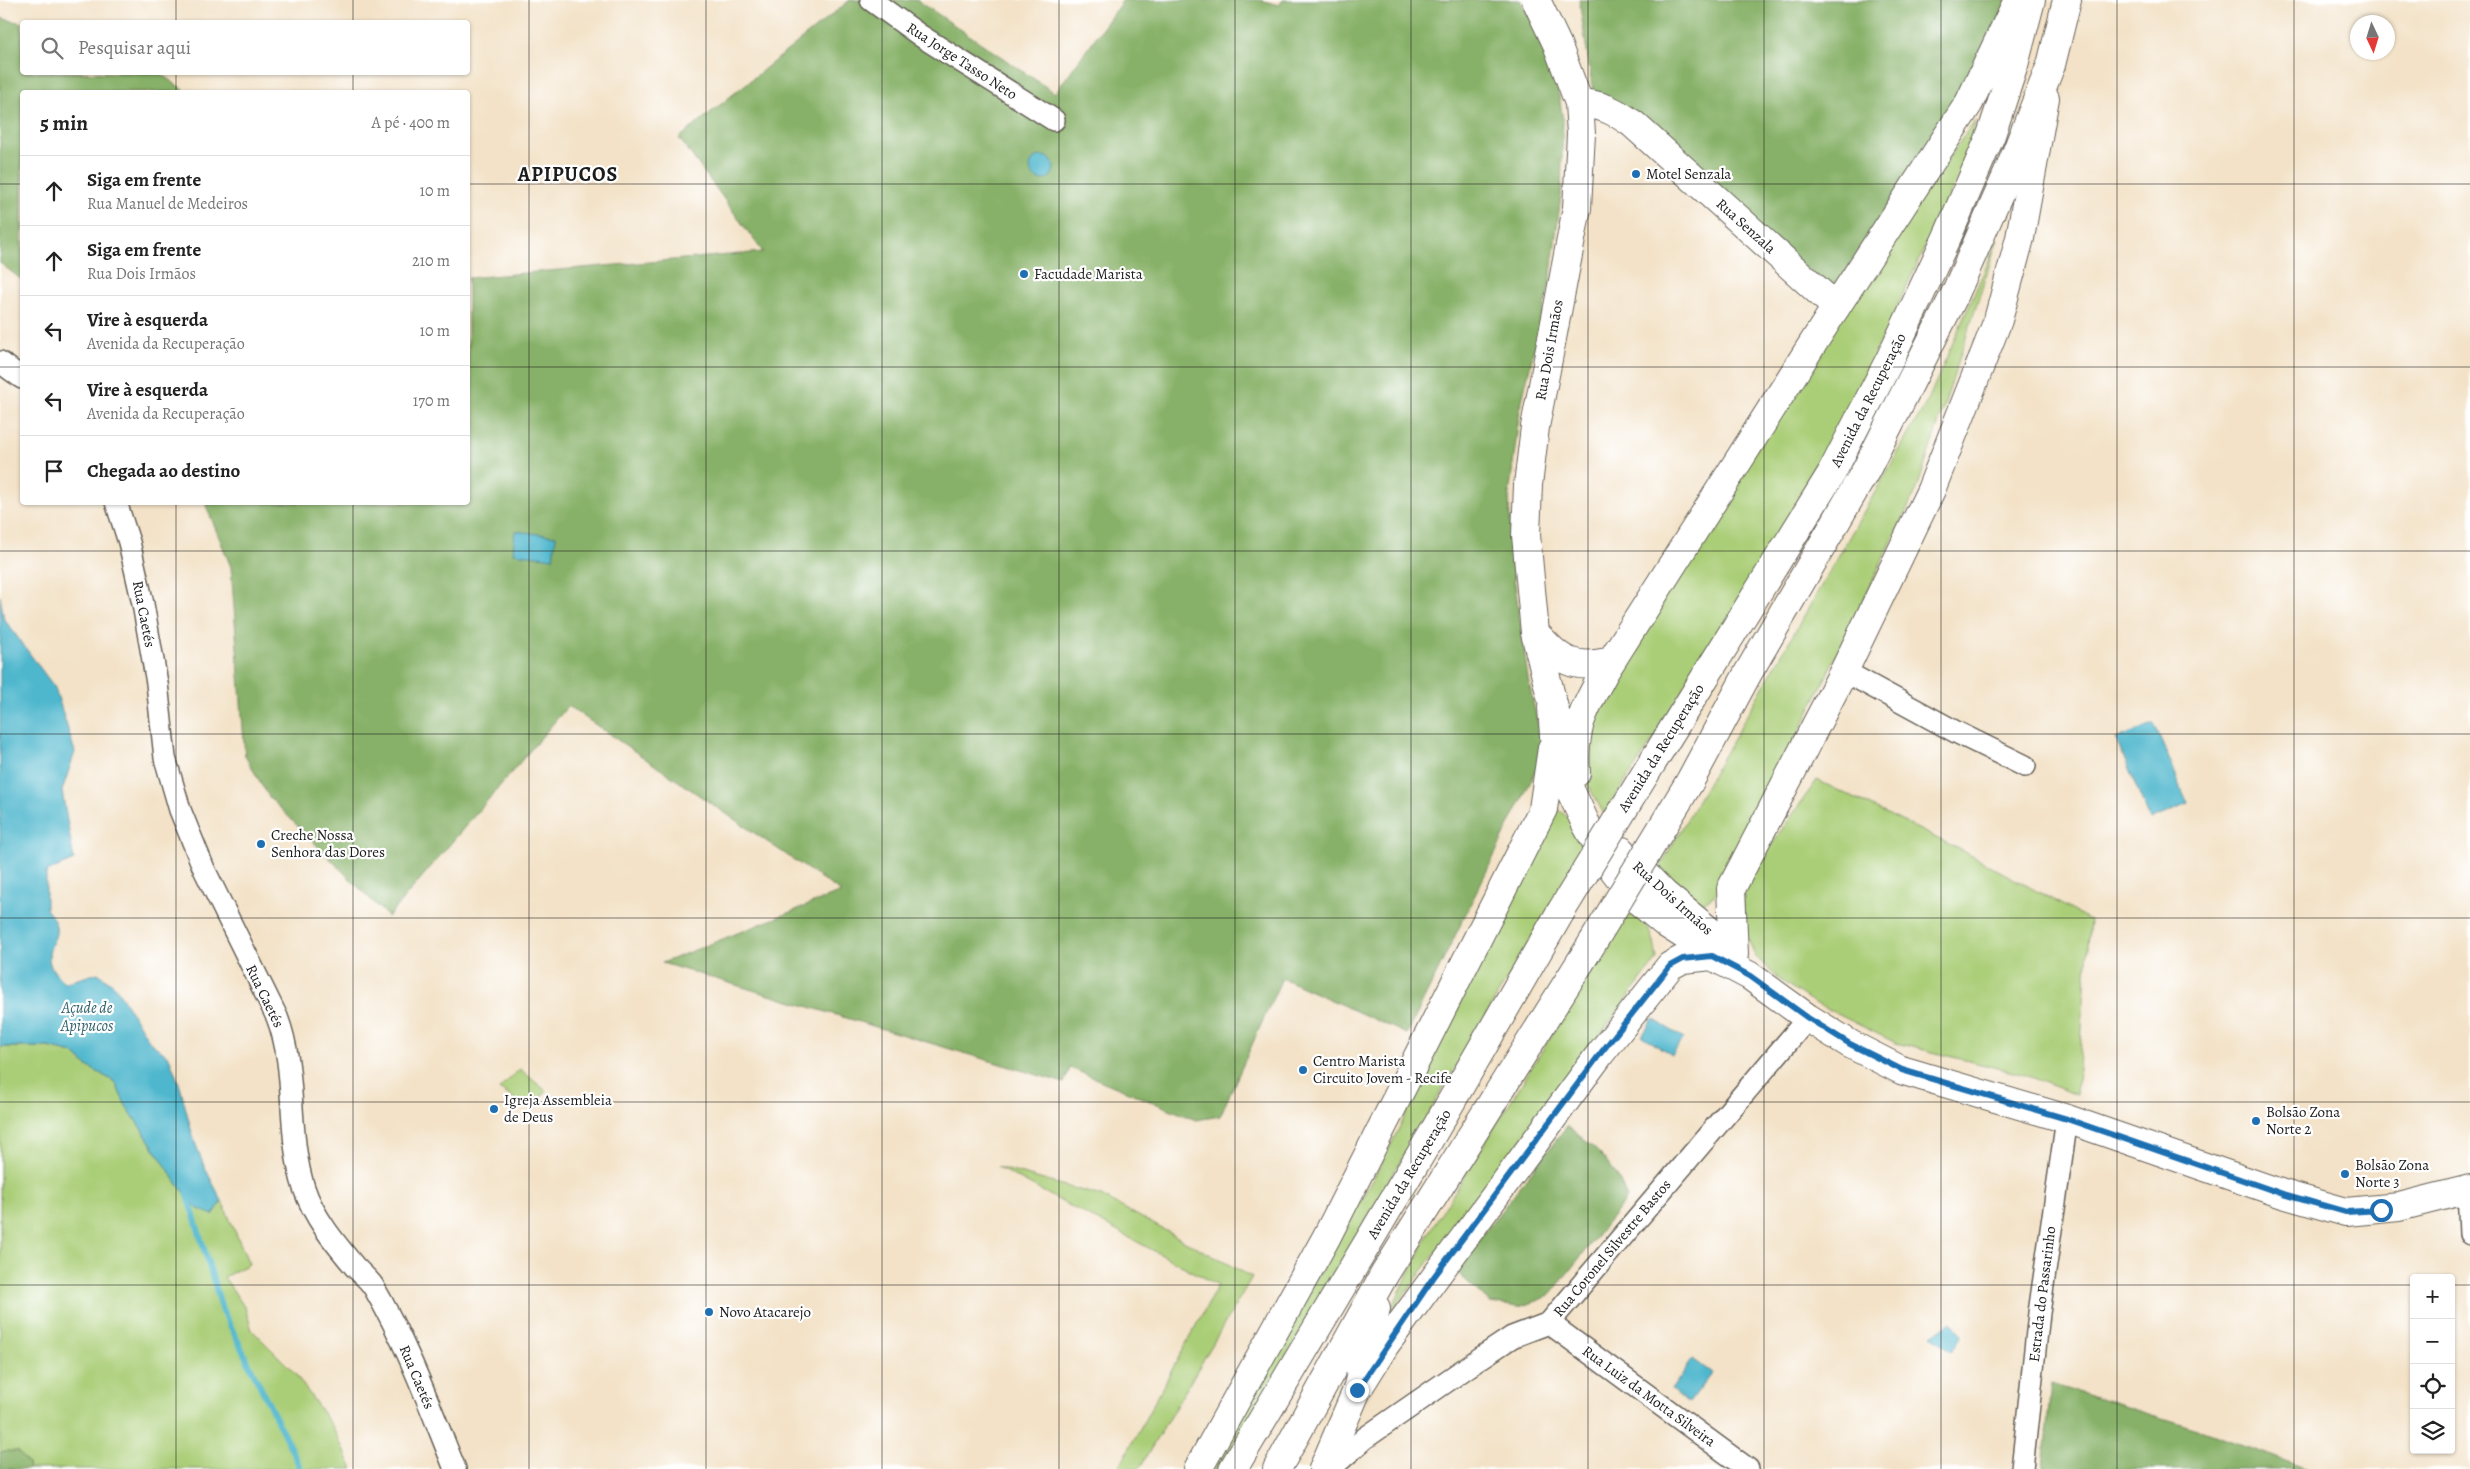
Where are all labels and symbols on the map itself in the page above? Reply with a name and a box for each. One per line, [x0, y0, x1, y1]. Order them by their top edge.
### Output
north arrow [2350, 15, 2395, 60]
street label: Rua Jorge Tasso Neto [903, 18, 1021, 104]
district label: APIPUCOS [517, 161, 618, 188]
place label: Motel Senzala [1646, 164, 1731, 184]
marker: Motel Senzala [1630, 168, 1642, 180]
street label: Rua Senzala [1712, 194, 1780, 258]
place label: Facudade Marista [1034, 264, 1143, 284]
marker: Facudade Marista [1018, 268, 1030, 280]
street label: Rua Dois Irmãos [1530, 298, 1568, 402]
street label: Avenida da Recuperação [1825, 330, 1910, 471]
street label: Rua Caetés [128, 579, 160, 649]
street label: Avenida da Recuperação [1613, 680, 1709, 817]
place label: Creche Nossa Senhora das Dores [271, 825, 385, 862]
marker: Creche Nossa Senhora das Dores [255, 838, 267, 850]
street label: Rua Dois Irmãos [1628, 856, 1718, 940]
street label: Rua Caetés [241, 961, 289, 1031]
water label: Açude de Apipucos [60, 997, 114, 1037]
place label: Centro Marista Circuito Jovem - Recife [1313, 1051, 1452, 1088]
marker: Centro Marista Circuito Jovem - Recife [1297, 1064, 1309, 1076]
place label: Igreja Assembleia de Deus [504, 1090, 612, 1127]
place label: Bolsão Zona Norte 2 [2266, 1102, 2340, 1139]
marker: Igreja Assembleia de Deus [488, 1103, 500, 1115]
street label: Avenida da Recuperação [1362, 1105, 1456, 1243]
marker: Bolsão Zona Norte 2 [2250, 1115, 2262, 1127]
place label: Bolsão Zona Norte 3 [2355, 1155, 2429, 1192]
marker: Bolsão Zona Norte 3 [2339, 1168, 2351, 1180]
street label: Rua Coronel Silvestre Bastos [1549, 1175, 1675, 1321]
route start [2370, 1199, 2393, 1222]
street label: Estrada do Passarinho [2024, 1225, 2060, 1363]
place label: Novo Atacarejo [719, 1302, 811, 1322]
marker: Novo Atacarejo [703, 1306, 715, 1318]
street label: Rua Luiz da Motta Silveira [1578, 1341, 1720, 1451]
street label: Rua Caetés [395, 1342, 439, 1412]
route end [1346, 1379, 1369, 1402]

